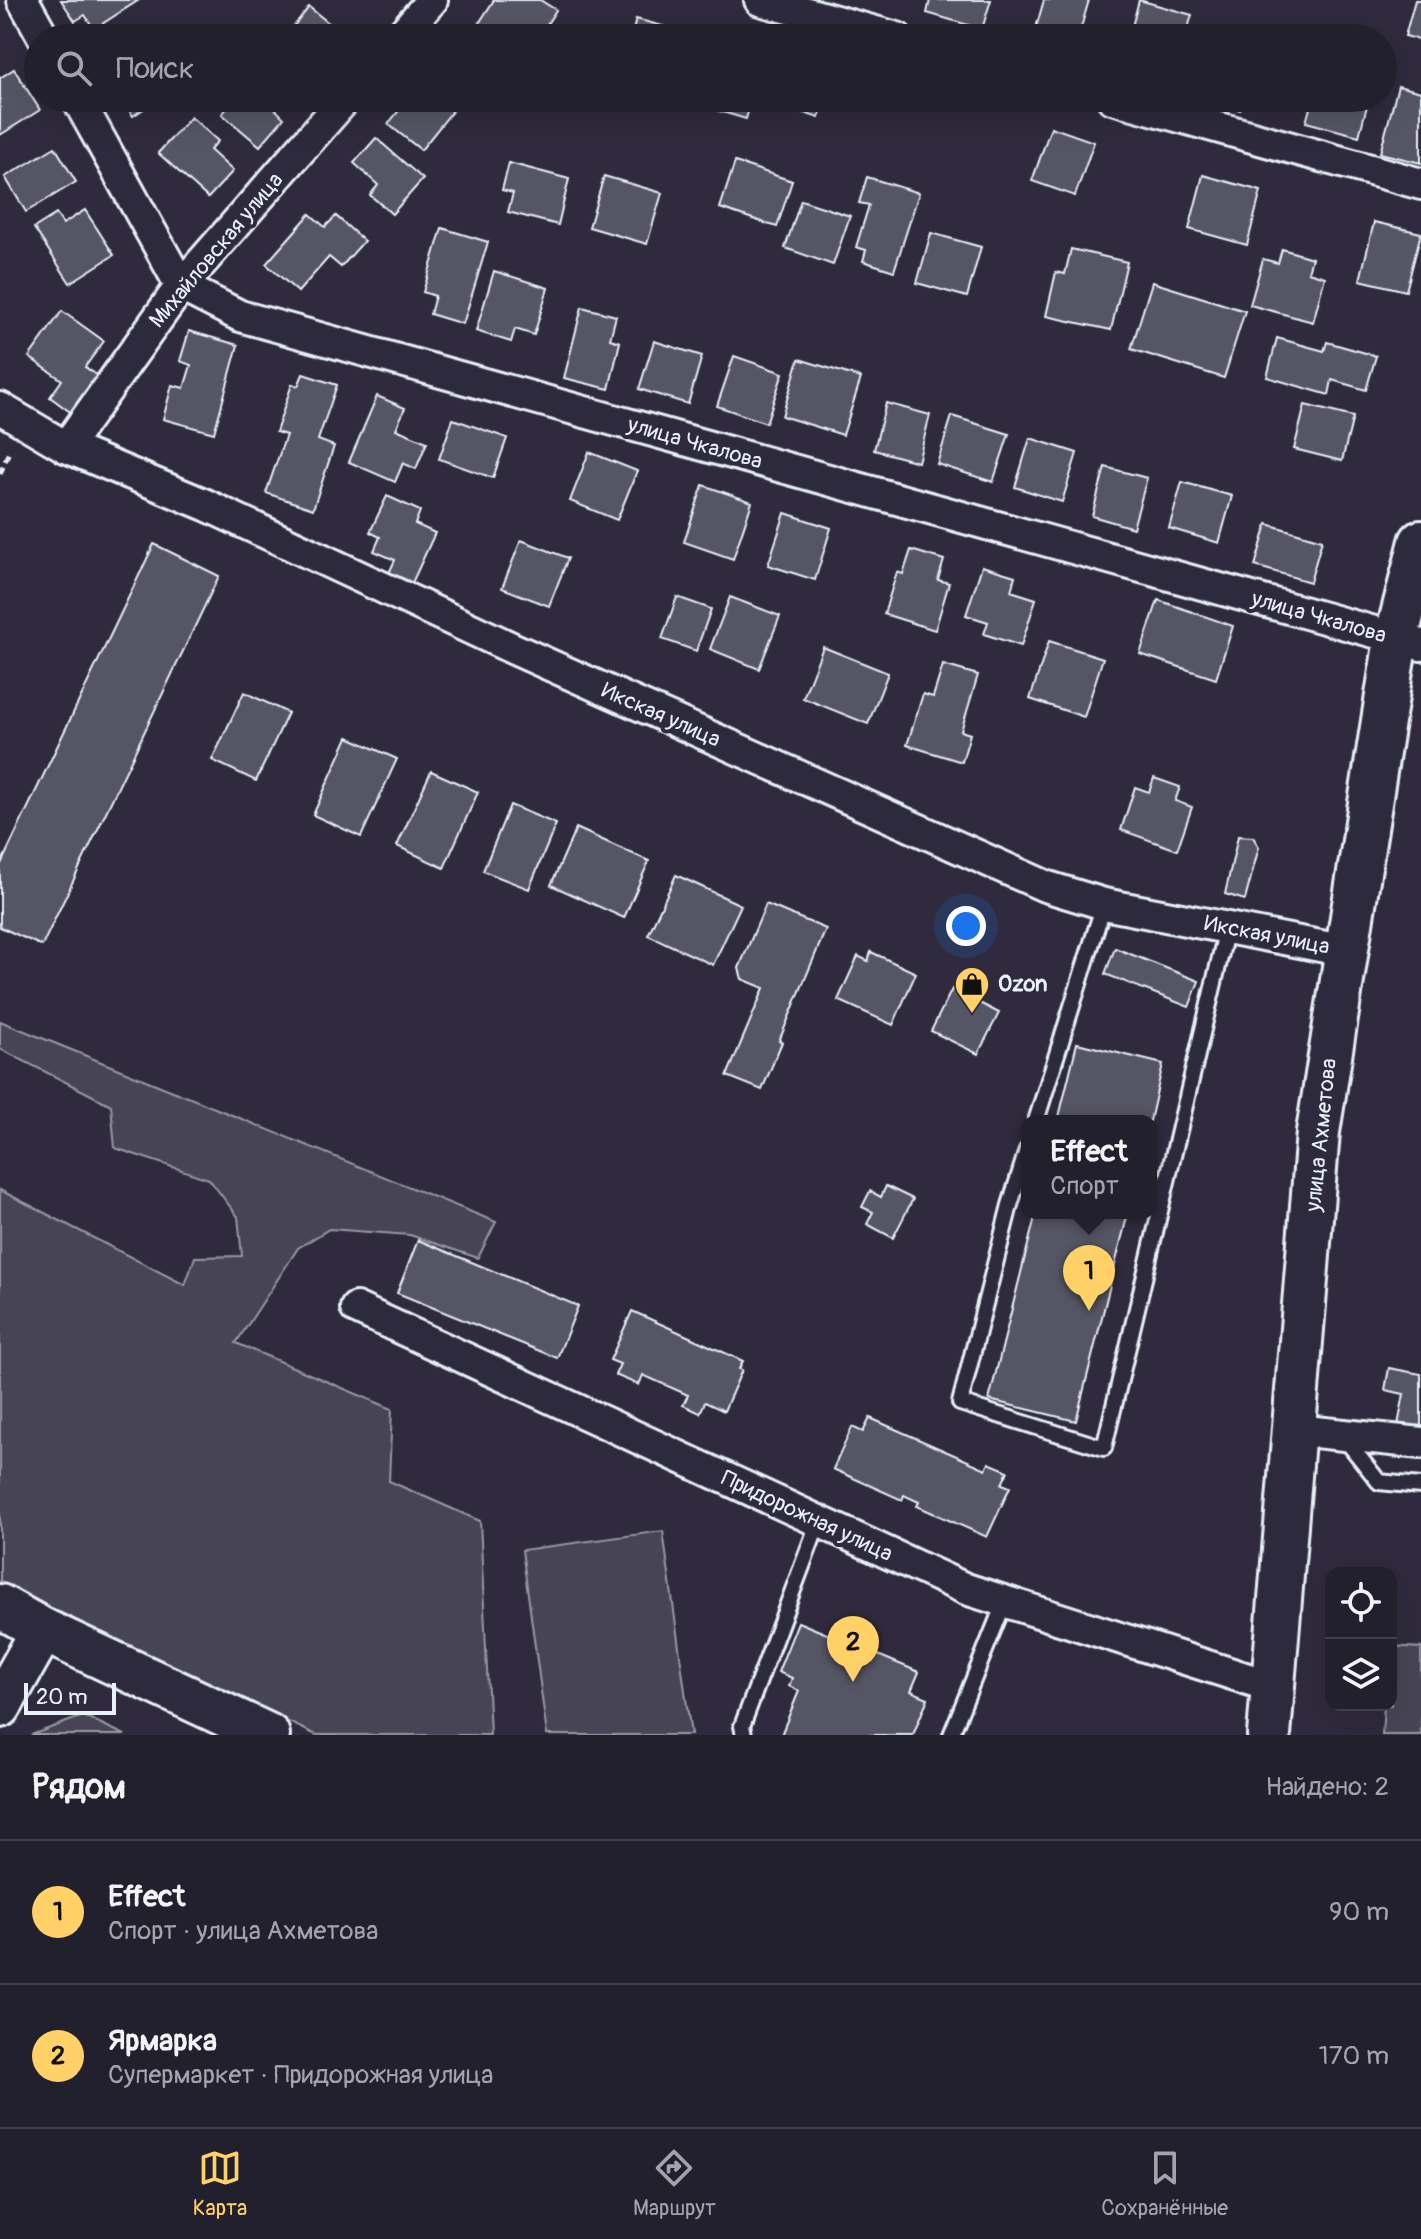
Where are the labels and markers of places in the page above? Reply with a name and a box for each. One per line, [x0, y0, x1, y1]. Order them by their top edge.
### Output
shop icon: Ozon [953, 965, 991, 1015]
place label: Ozon [998, 970, 1047, 998]
pin: 1 [1063, 1245, 1115, 1311]
pin: 2 [827, 1616, 879, 1682]

